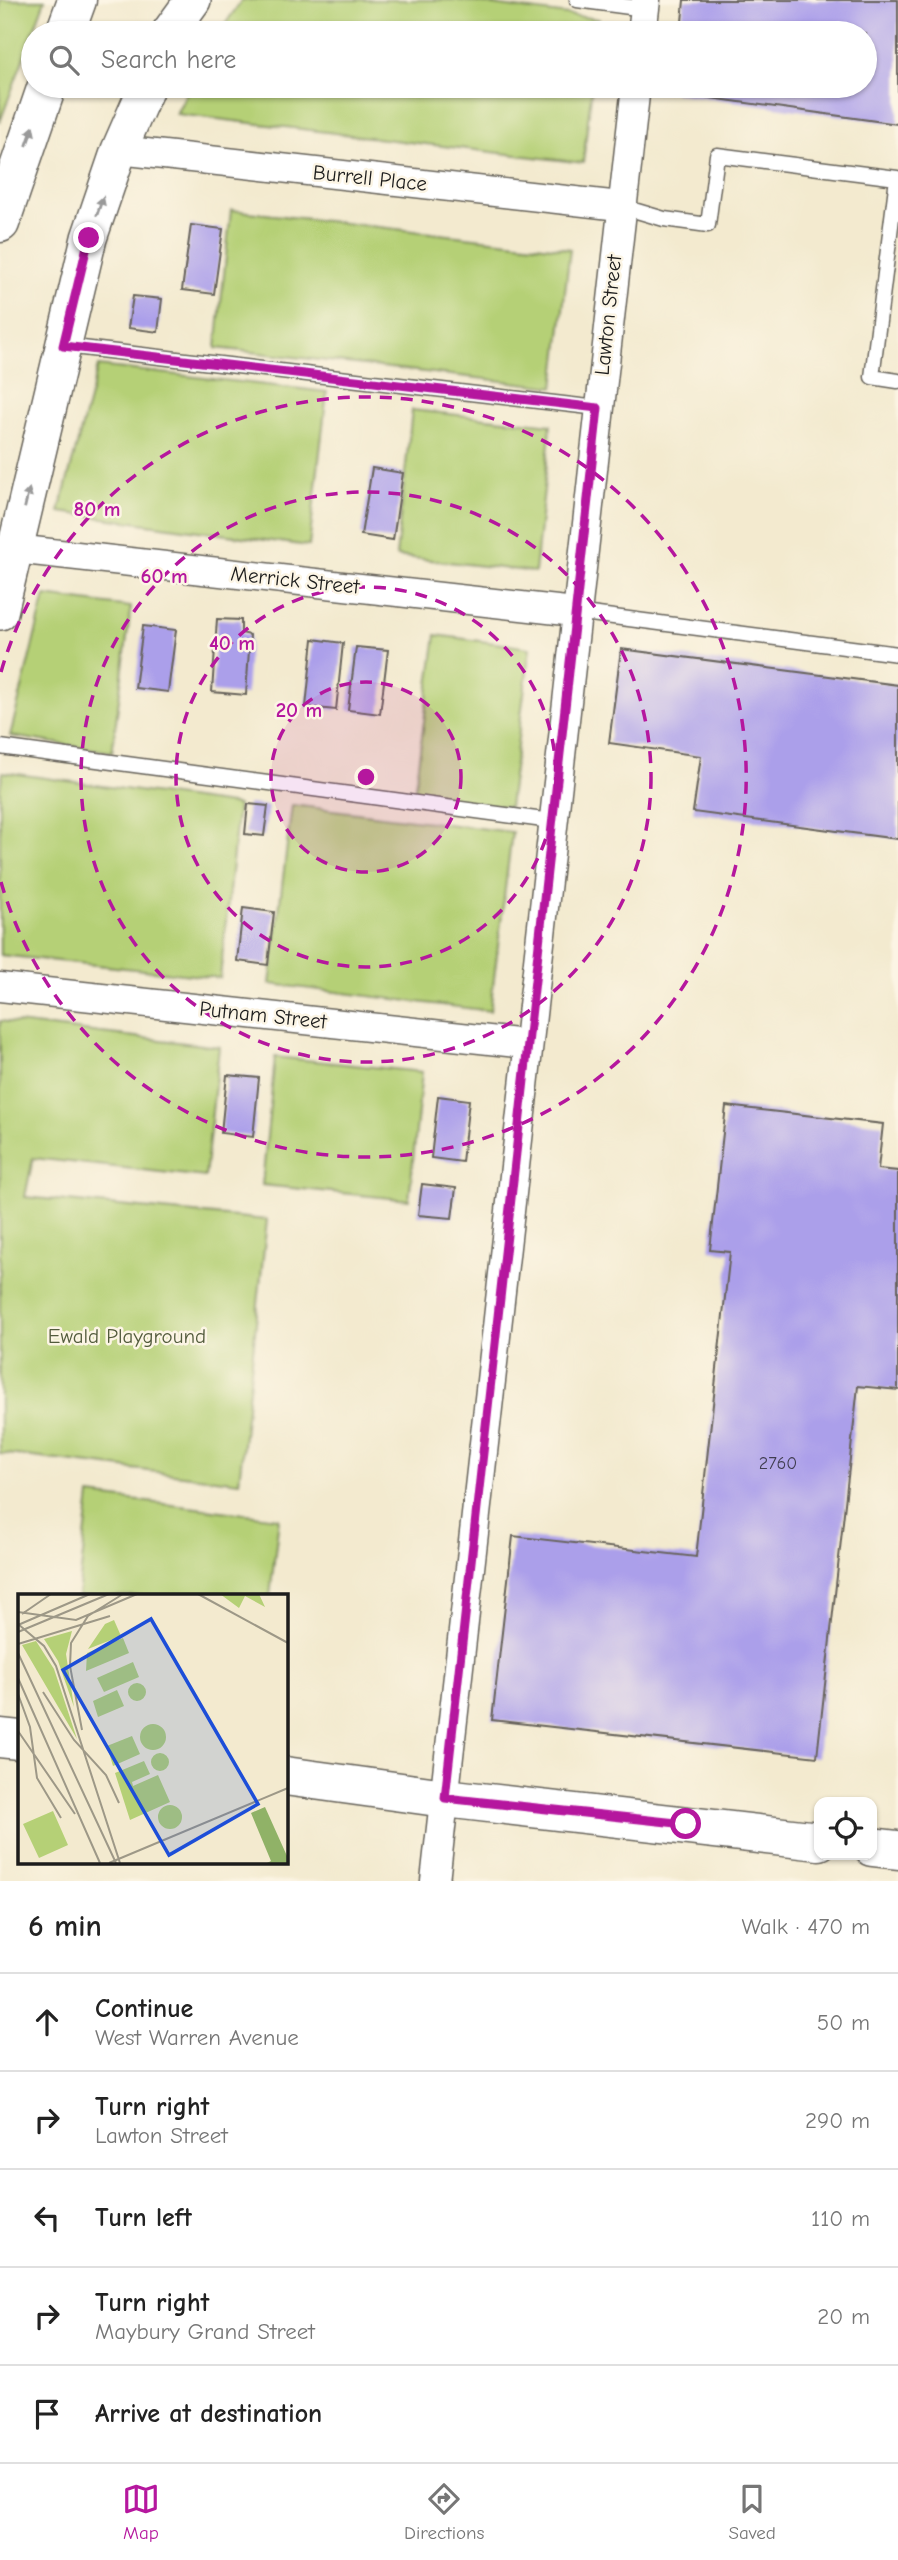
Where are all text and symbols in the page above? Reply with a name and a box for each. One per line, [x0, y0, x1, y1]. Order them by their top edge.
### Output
search box [21, 21, 877, 98]
icon: search [45, 41, 83, 79]
text: Search here [101, 45, 236, 75]
one-way arrow [25, 125, 36, 146]
street label: Burrell Place [312, 160, 428, 196]
one-way arrow [95, 195, 106, 216]
route end [73, 222, 104, 253]
street label: Lawton Street [590, 252, 626, 377]
one-way arrow [22, 487, 33, 509]
text: 80 m [74, 497, 120, 521]
street label: Merrick Street [229, 561, 362, 599]
text: 60 m [140, 564, 188, 588]
text: 40 m [209, 631, 255, 655]
text: 20 m [276, 698, 322, 722]
centre of rings [354, 765, 378, 789]
street label: Putnam Street [198, 996, 329, 1034]
park label: Ewald Playground [48, 1324, 206, 1348]
house number: 2760 [759, 1453, 797, 1474]
inset map [18, 1594, 287, 1864]
map controls [814, 1797, 877, 1860]
button: locate [814, 1797, 877, 1860]
route start [670, 1808, 701, 1839]
text: 6 min [28, 1909, 102, 1944]
text: Walk · 470 m [741, 1913, 870, 1940]
text: Continue [95, 1994, 193, 2024]
icon: ahead [28, 2003, 66, 2041]
text: 50 m [817, 2009, 870, 2036]
text: West Warren Avenue [95, 2024, 299, 2051]
text: Turn right [95, 2092, 209, 2122]
icon: right [28, 2101, 66, 2139]
text: 290 m [805, 2107, 870, 2134]
text: Lawton Street [95, 2122, 228, 2149]
icon: left [28, 2199, 66, 2237]
text: Turn left [95, 2203, 192, 2233]
text: 110 m [811, 2205, 870, 2232]
text: Turn right [95, 2288, 209, 2318]
icon: right [28, 2297, 66, 2335]
text: 20 m [817, 2303, 870, 2330]
text: Maybury Grand Street [95, 2318, 315, 2345]
icon: arrive [28, 2395, 66, 2433]
text: Arrive at destination [95, 2399, 322, 2429]
tab: Map [122, 2480, 160, 2544]
tab: Directions [404, 2480, 484, 2544]
tab: Saved [729, 2480, 776, 2544]

